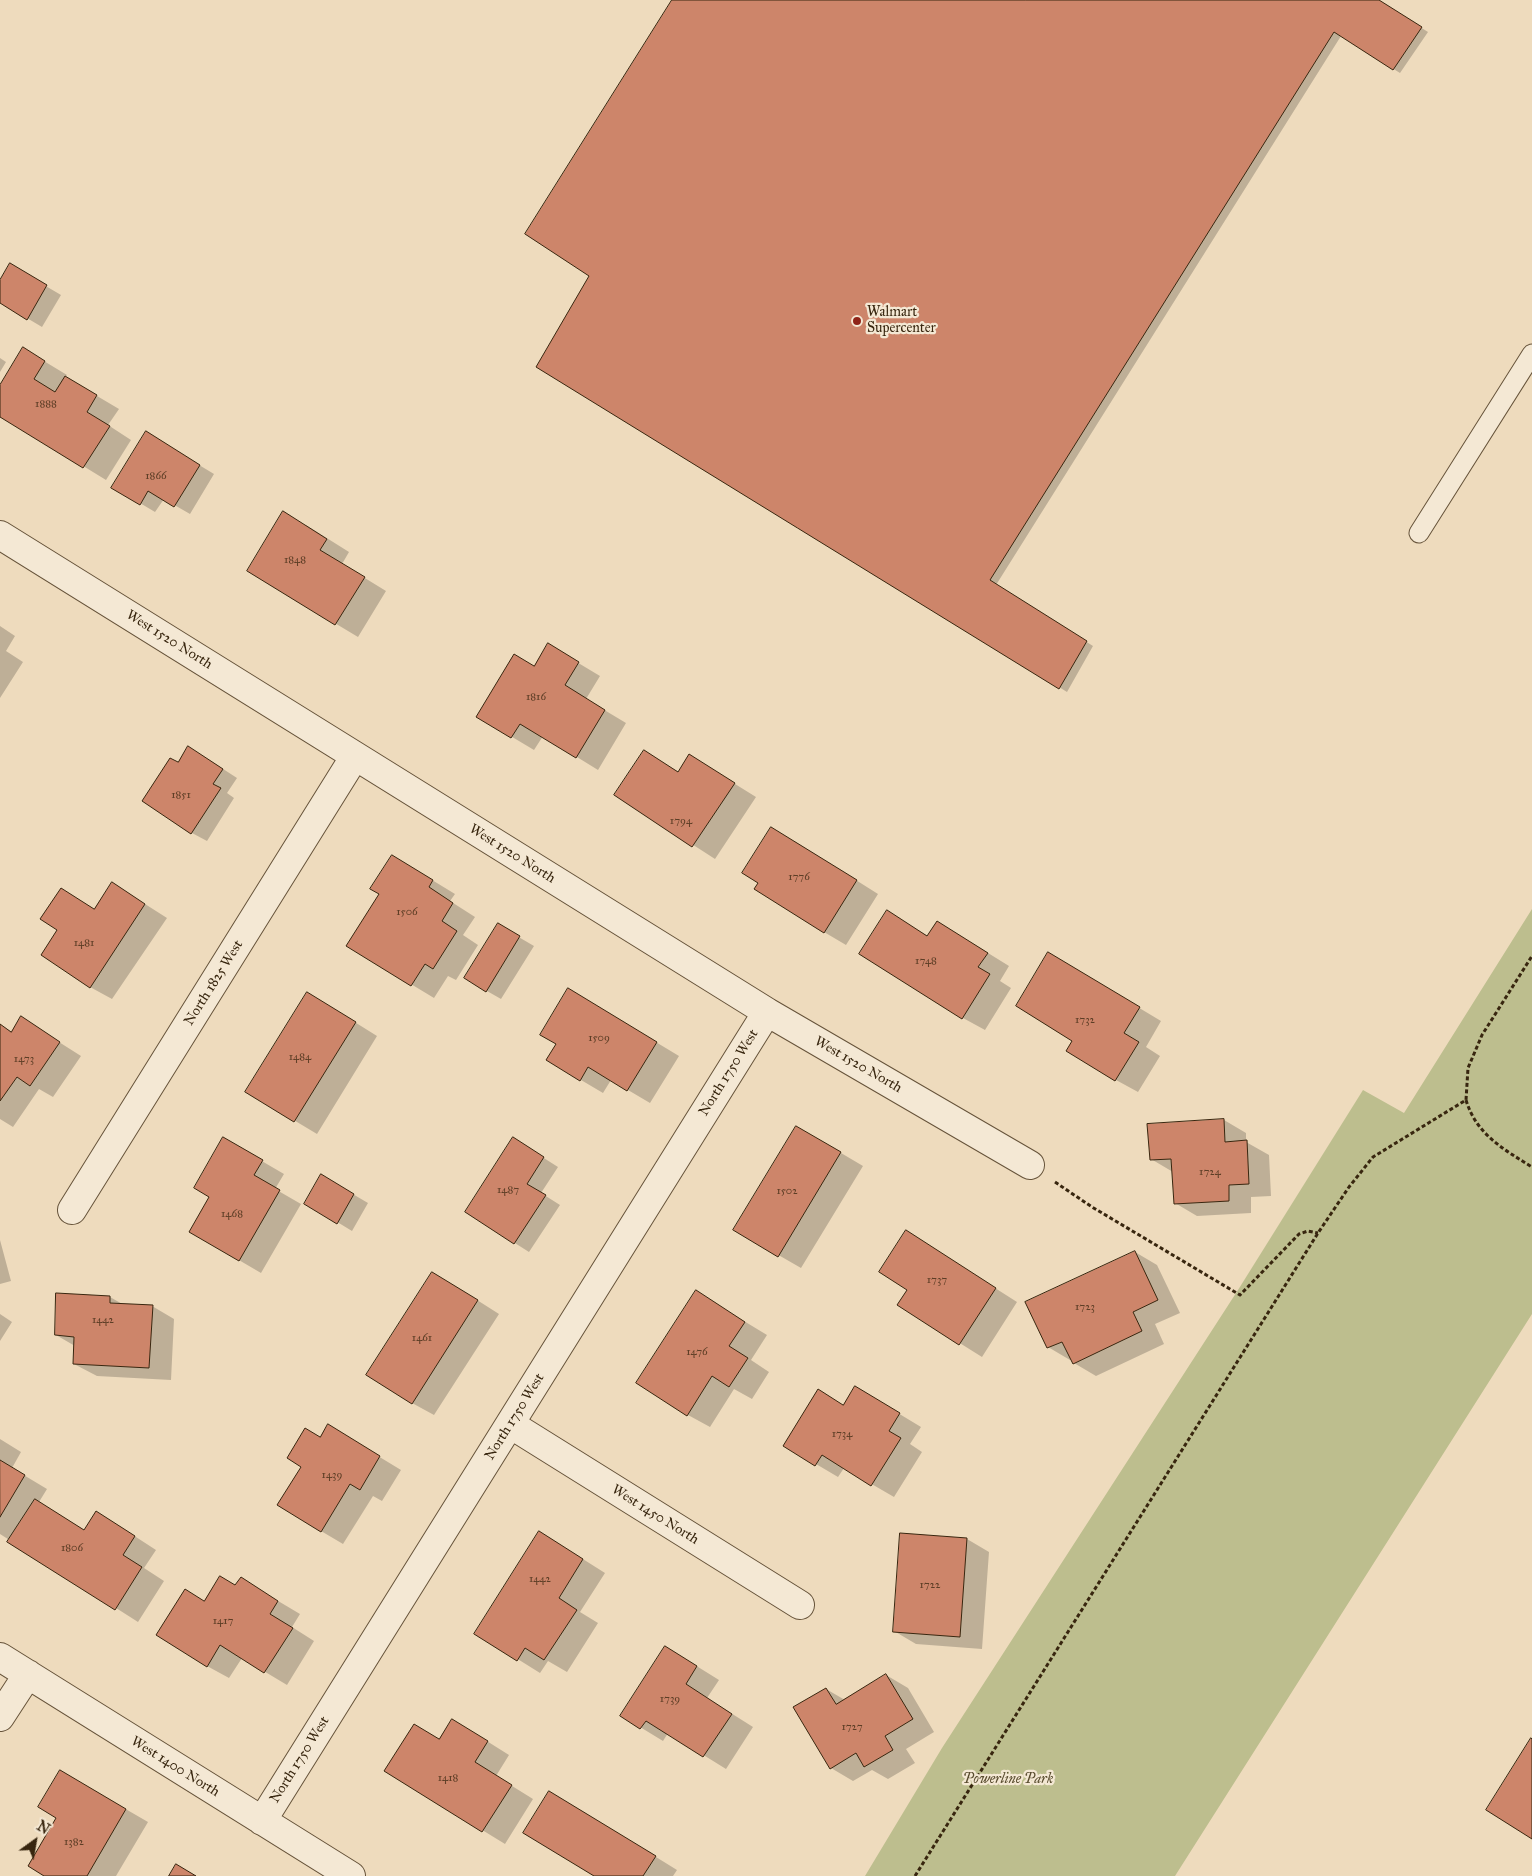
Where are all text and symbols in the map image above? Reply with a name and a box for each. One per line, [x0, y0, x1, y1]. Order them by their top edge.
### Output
place label: Walmart Supercenter [867, 305, 936, 338]
marker: Walmart Supercenter [851, 315, 863, 327]
house number: 1888 [35, 397, 57, 411]
house number: 1866 [145, 469, 167, 483]
house number: 1848 [284, 553, 306, 567]
street label: West 1520 North [123, 607, 215, 673]
house number: 1816 [526, 690, 546, 704]
house number: 1851 [171, 788, 191, 802]
house number: 1794 [670, 814, 692, 828]
street label: West 1520 North [466, 821, 558, 887]
house number: 1776 [788, 870, 810, 884]
house number: 1506 [396, 905, 418, 919]
house number: 1481 [74, 936, 94, 950]
street label: North 1825 West [181, 937, 247, 1029]
house number: 1748 [915, 954, 937, 968]
house number: 1732 [1075, 1013, 1095, 1027]
street label: North 1750 West [696, 1027, 762, 1119]
house number: 1509 [588, 1031, 610, 1045]
street label: West 1520 North [811, 1033, 905, 1097]
house number: 1484 [289, 1050, 311, 1064]
house number: 1473 [14, 1052, 34, 1066]
house number: 1724 [1199, 1165, 1221, 1179]
house number: 1487 [497, 1183, 519, 1197]
house number: 1502 [776, 1184, 798, 1198]
house number: 1468 [221, 1207, 243, 1221]
house number: 1737 [927, 1273, 947, 1287]
house number: 1723 [1075, 1300, 1095, 1314]
house number: 1442 [92, 1313, 114, 1327]
house number: 1461 [412, 1331, 432, 1345]
house number: 1476 [686, 1345, 708, 1359]
street label: North 1750 West [482, 1371, 548, 1463]
house number: 1734 [832, 1427, 852, 1441]
house number: 1439 [322, 1468, 342, 1482]
street label: West 1450 North [608, 1482, 702, 1548]
house number: 1806 [61, 1541, 83, 1555]
house number: 1442 [529, 1572, 551, 1586]
house number: 1722 [919, 1578, 941, 1592]
house number: 1417 [213, 1614, 233, 1628]
house number: 1739 [660, 1692, 680, 1706]
street label: North 1750 West [267, 1714, 333, 1806]
house number: 1727 [841, 1720, 863, 1734]
street label: West 1400 North [128, 1733, 222, 1801]
house number: 1418 [438, 1771, 458, 1785]
park label: Powerline Park [963, 1772, 1053, 1788]
north arrow [10, 1816, 60, 1866]
text: N [34, 1818, 53, 1838]
house number: 1382 [64, 1835, 84, 1849]

